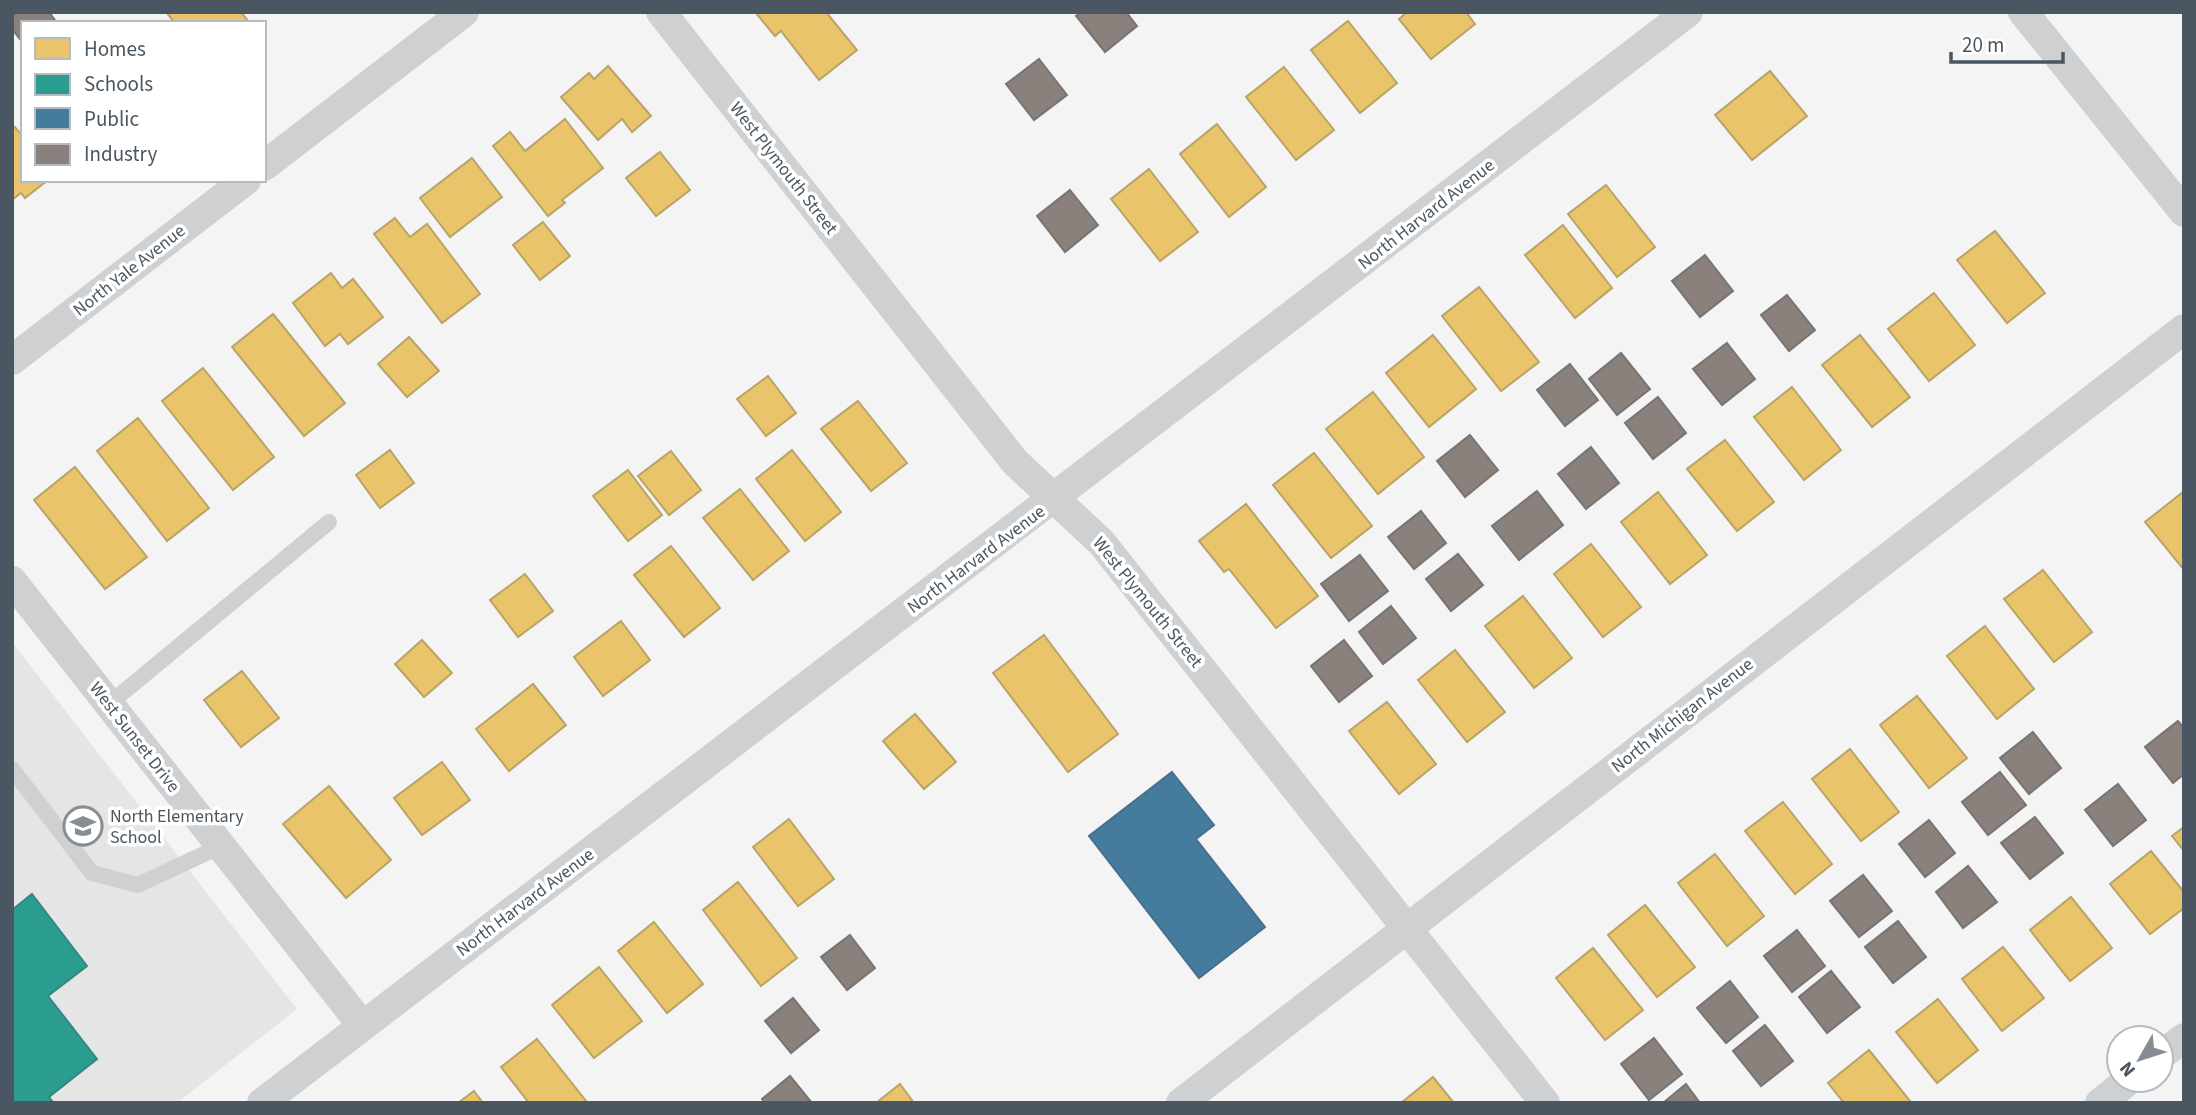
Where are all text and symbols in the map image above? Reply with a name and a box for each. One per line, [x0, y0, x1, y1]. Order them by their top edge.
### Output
legend [21, 21, 266, 182]
scale bar [1951, 21, 2063, 65]
text: 20 m [1962, 30, 2004, 60]
text: Homes [84, 34, 146, 64]
text: Schools [84, 69, 153, 99]
street label: West Plymouth Street [724, 97, 843, 240]
text: Public [84, 104, 139, 134]
text: Industry [84, 139, 157, 169]
street label: North Harvard Avenue [1353, 153, 1500, 276]
street label: North Yale Avenue [68, 219, 191, 322]
street label: North Harvard Avenue [902, 499, 1051, 620]
street label: West Plymouth Street [1087, 531, 1208, 673]
street label: North Michigan Avenue [1606, 652, 1759, 779]
street label: West Sunset Drive [83, 677, 186, 798]
place label: North Elementary School [110, 804, 244, 850]
school or university icon: North Elementary School [62, 805, 104, 847]
street label: North Harvard Avenue [451, 842, 600, 963]
north arrow [2105, 1024, 2175, 1094]
text: N [2113, 1055, 2142, 1082]

